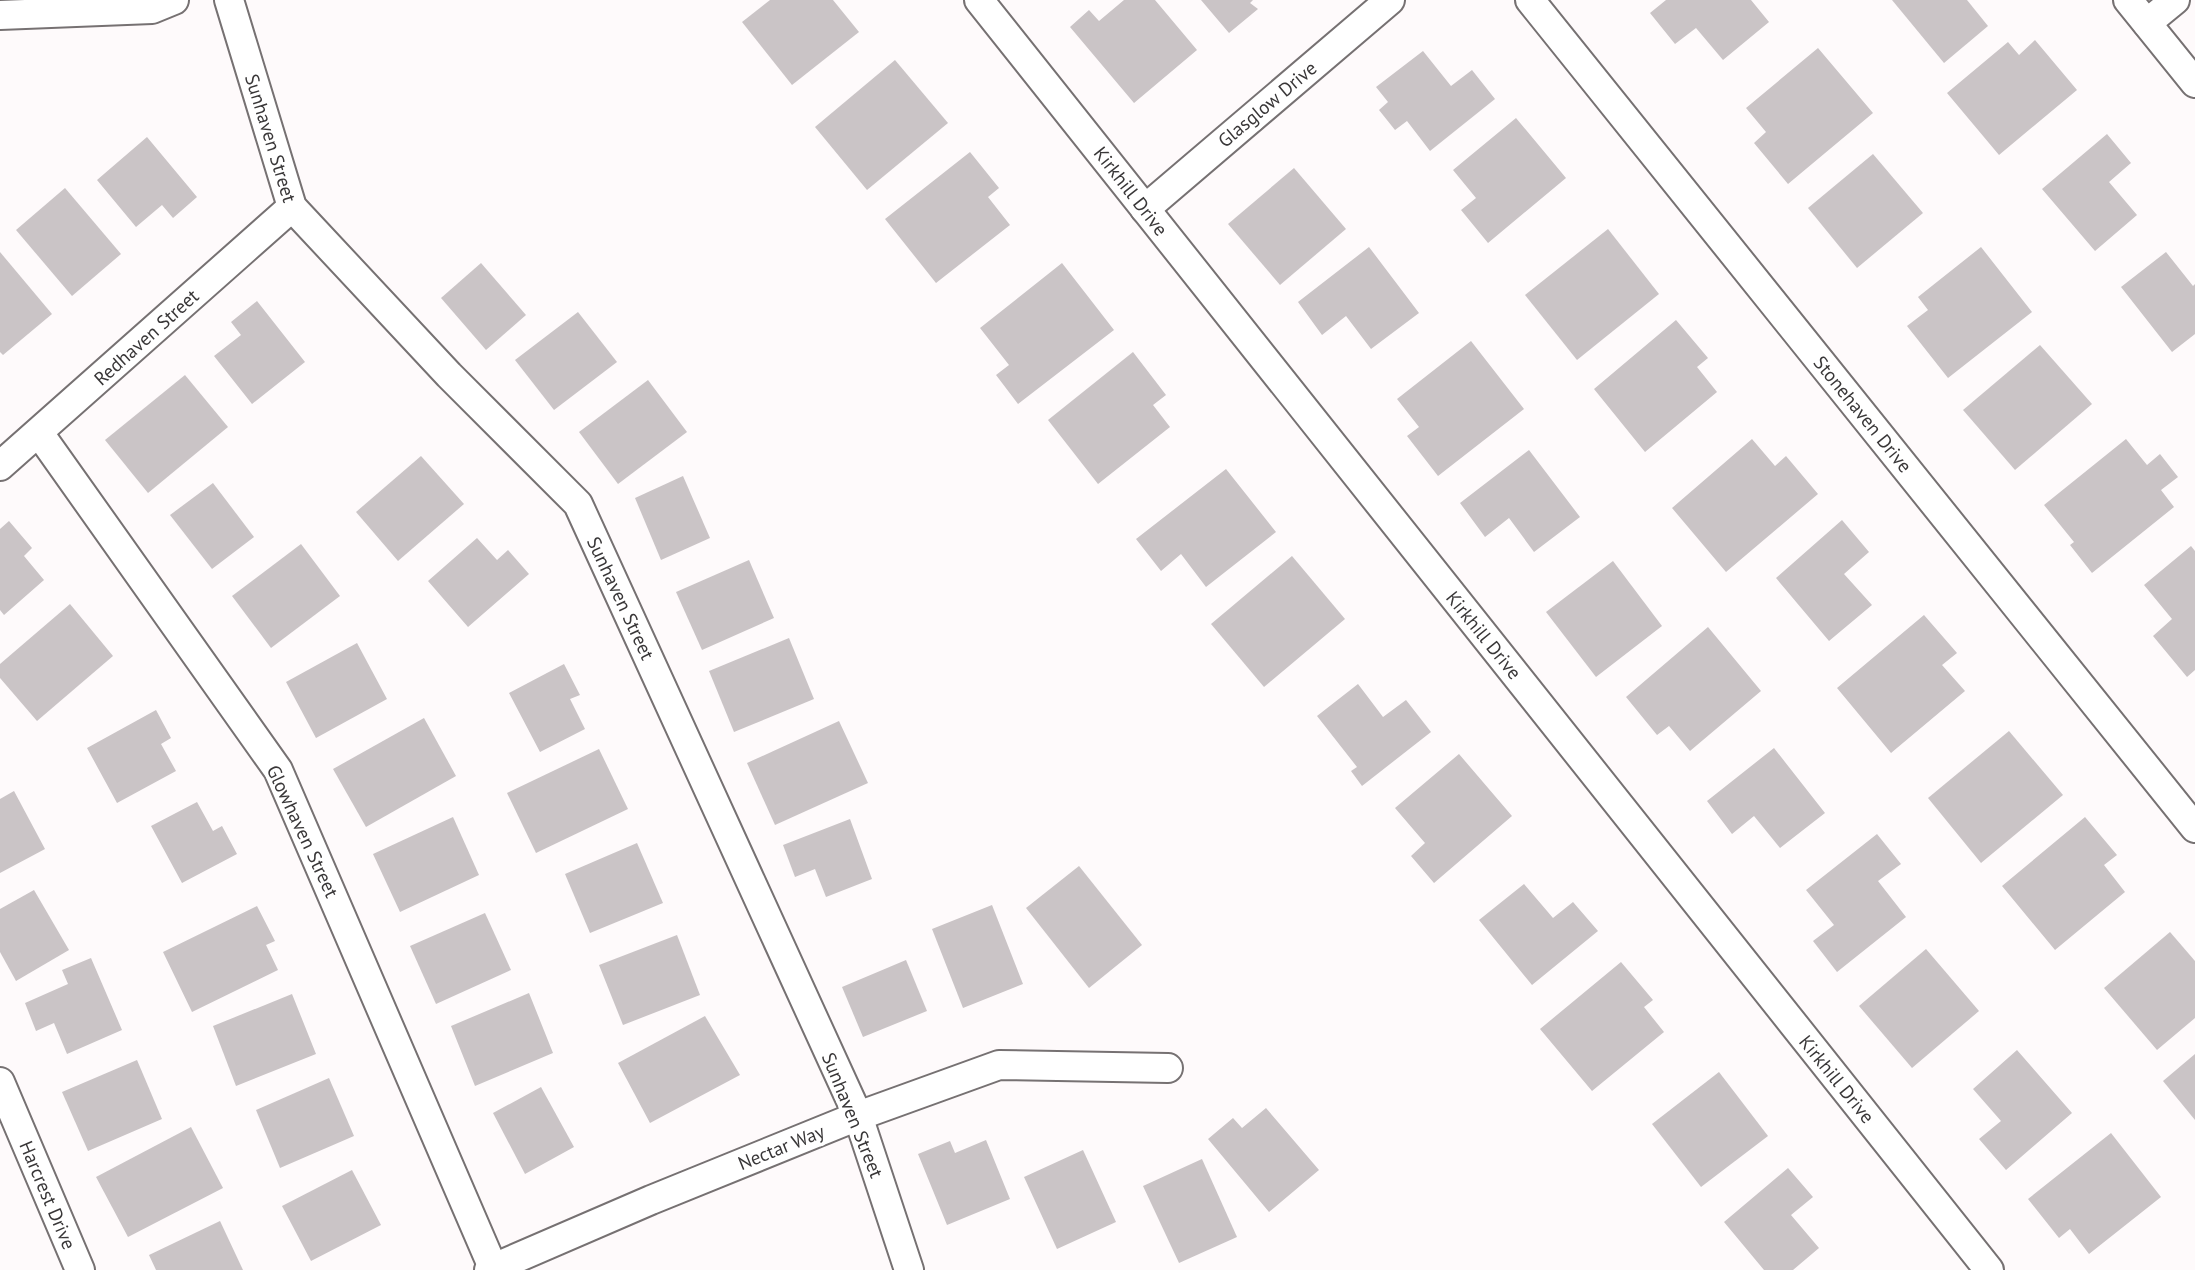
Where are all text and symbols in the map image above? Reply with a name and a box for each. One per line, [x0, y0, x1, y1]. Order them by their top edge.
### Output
street label: Glasglow Drive [1213, 56, 1321, 152]
street label: Sunhaven Street [240, 71, 302, 206]
street label: Kirkhill Drive [1089, 142, 1173, 240]
street label: Redhaven Street [89, 283, 204, 390]
street label: Stonehaven Drive [1809, 351, 1917, 477]
street label: Sunhaven Street [582, 533, 660, 664]
street label: Kirkhill Drive [1441, 586, 1527, 684]
street label: Glowhaven Street [262, 761, 344, 902]
street label: Kirkhill Drive [1794, 1030, 1880, 1128]
street label: Sunhaven Street [817, 1049, 889, 1182]
street label: Nectar Way [734, 1119, 828, 1175]
street label: Harcrest Drive [14, 1137, 82, 1253]

